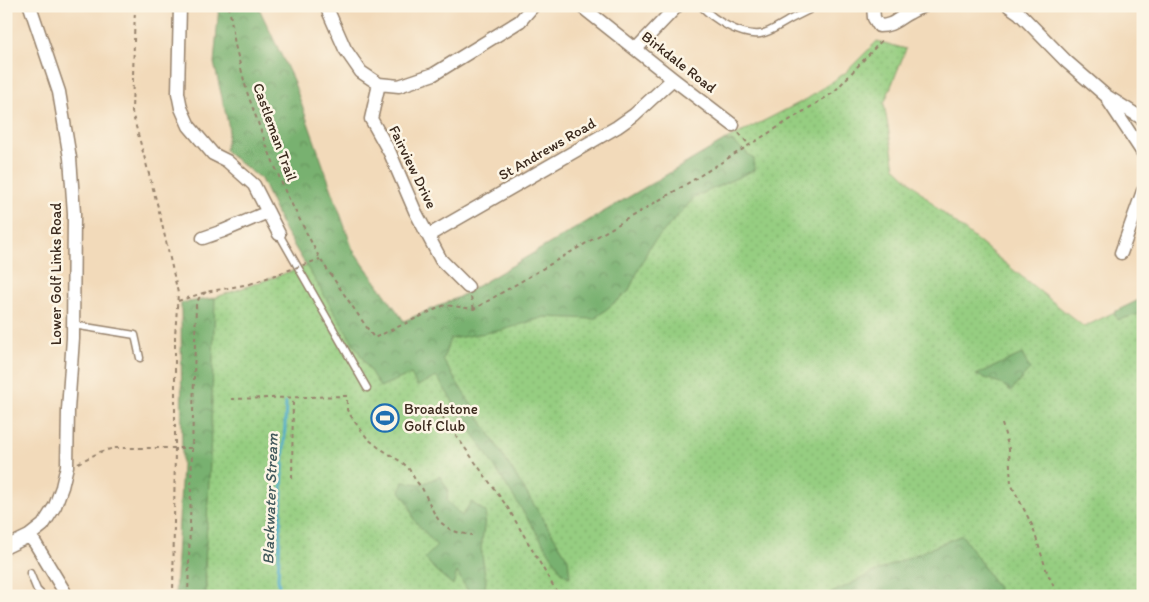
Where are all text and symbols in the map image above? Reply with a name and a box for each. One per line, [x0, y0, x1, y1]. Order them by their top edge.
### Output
street label: Birkdale Road [638, 27, 720, 97]
street label: Castleman Trail [249, 80, 301, 184]
street label: St Andrews Road [495, 113, 599, 184]
street label: Fairview Drive [385, 123, 441, 211]
street label: Lower Golf Links Road [47, 203, 65, 345]
place label: Broadstone Golf Club [404, 400, 478, 435]
sports icon: Broadstone Golf Club [370, 403, 400, 433]
water label: Blackwater Stream [258, 433, 282, 565]

